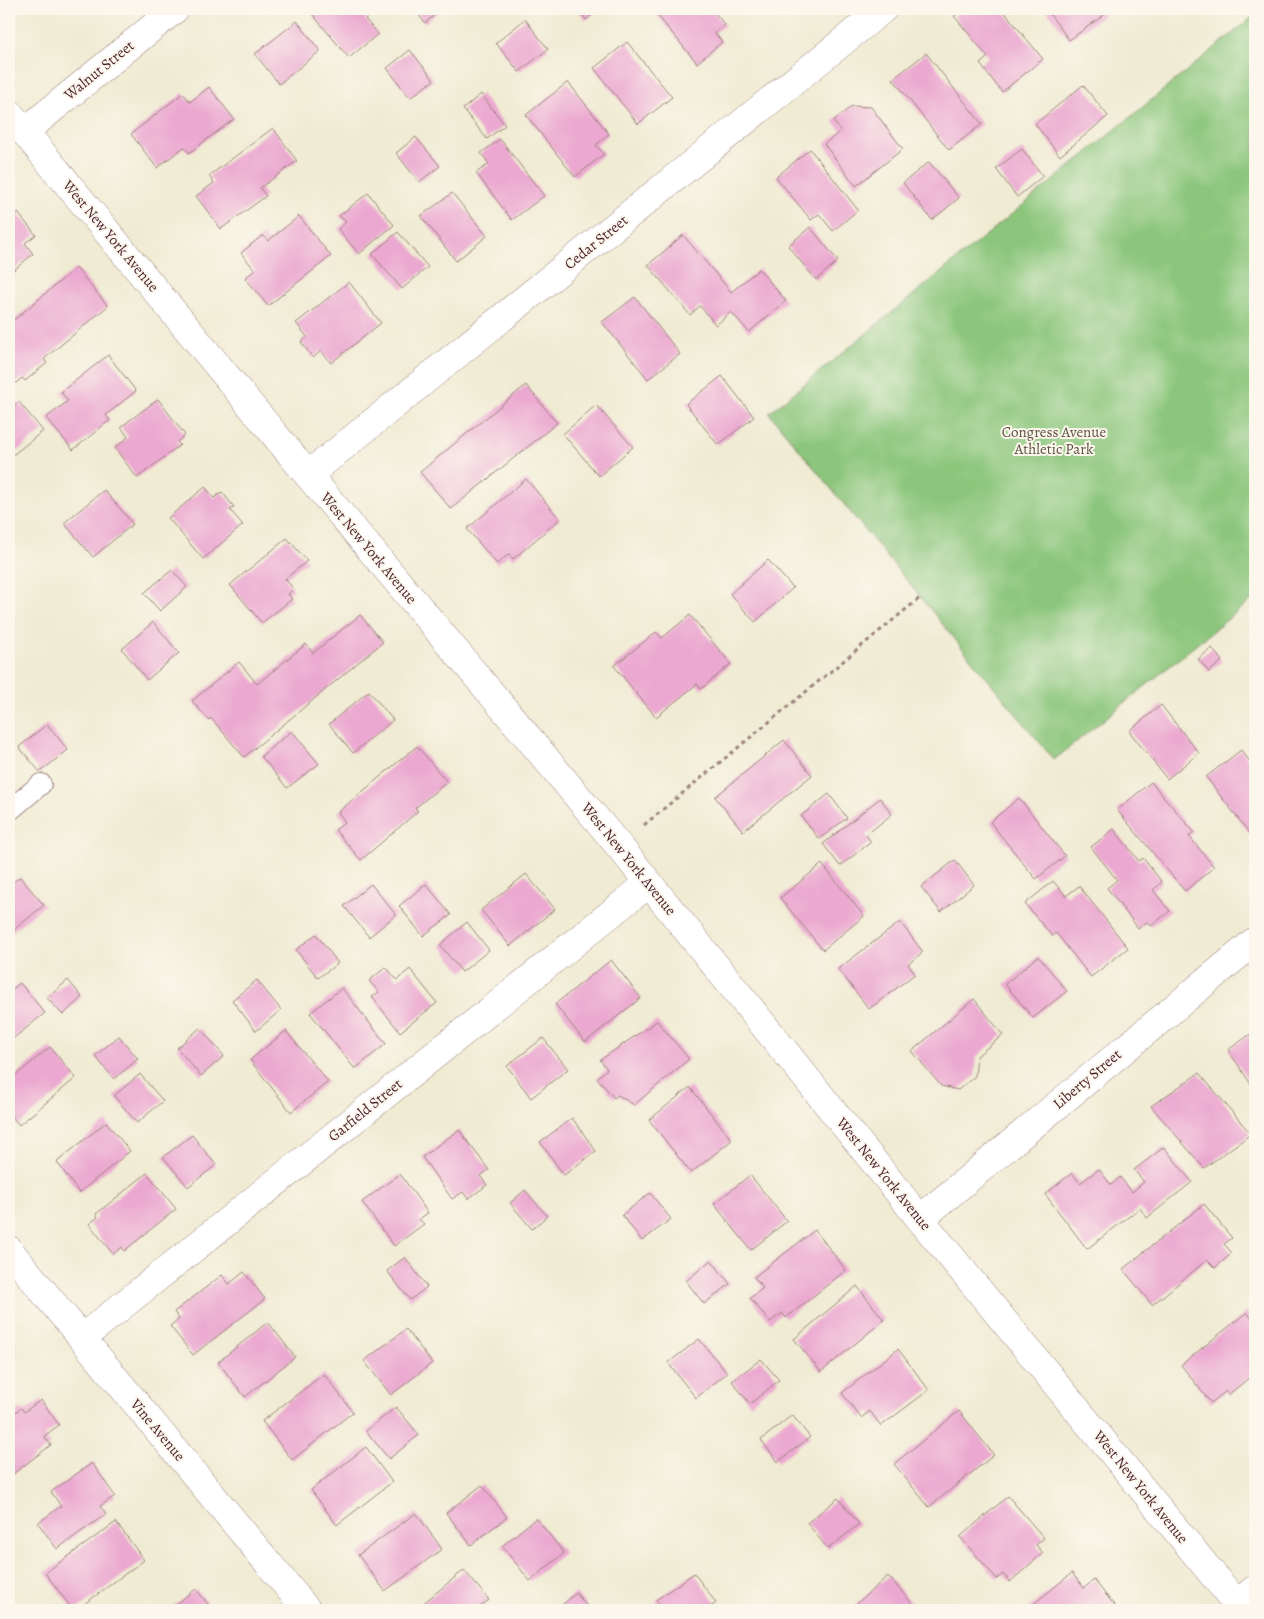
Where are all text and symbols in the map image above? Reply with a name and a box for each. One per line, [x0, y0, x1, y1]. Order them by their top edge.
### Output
street label: Walnut Street [59, 36, 138, 105]
street label: West New York Avenue [58, 175, 164, 296]
street label: Cedar Street [560, 210, 632, 274]
park label: Congress Avenue Athletic Park [1002, 422, 1106, 459]
street label: West New York Avenue [316, 487, 422, 608]
street label: West New York Avenue [577, 798, 681, 920]
street label: Liberty Street [1049, 1045, 1125, 1113]
street label: Garfield Street [324, 1074, 406, 1146]
street label: West New York Avenue [832, 1113, 936, 1235]
street label: Vine Avenue [125, 1394, 190, 1466]
street label: West New York Avenue [1089, 1426, 1193, 1548]

